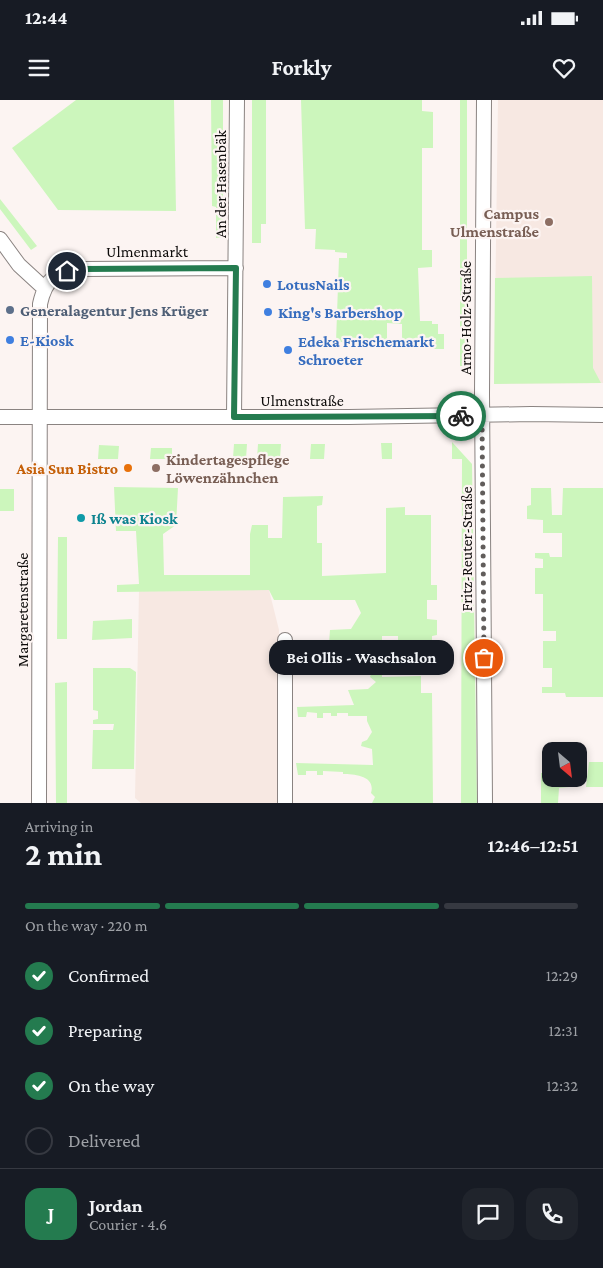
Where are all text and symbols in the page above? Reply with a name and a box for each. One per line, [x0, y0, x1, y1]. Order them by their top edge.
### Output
text: 12:44 [25, 7, 68, 28]
icon: menu [25, 54, 53, 82]
icon: heart [550, 54, 578, 82]
text: Forkly [272, 55, 331, 80]
street label: An der Hasenbäk [212, 130, 229, 238]
place label: Campus Ulmenstraße [450, 205, 540, 240]
marker: Campus Ulmenstraße [543, 216, 555, 228]
street label: Ulmenmarkt [106, 243, 189, 260]
pin [46, 250, 88, 292]
icon: home [53, 257, 81, 285]
street label: Arno-Holz-Straße [457, 261, 474, 375]
place label: LotusNails [277, 276, 350, 293]
marker: LotusNails [261, 278, 273, 290]
place label: Generalagentur Jens Krüger [20, 302, 209, 319]
marker: Generalagentur Jens Krüger [4, 304, 16, 316]
place label: King's Barbershop [278, 304, 403, 321]
marker: King's Barbershop [262, 306, 274, 318]
place label: E-Kiosk [20, 332, 74, 349]
place label: Edeka Frischemarkt Schroeter [298, 333, 435, 368]
marker: E-Kiosk [4, 334, 16, 346]
marker: Edeka Frischemarkt Schroeter [282, 344, 294, 356]
courier [436, 391, 486, 441]
street label: Ulmenstraße [260, 392, 344, 409]
icon: bike [447, 402, 475, 430]
place label: Kindertagespflege Löwenzähnchen [166, 451, 290, 486]
place label: Asia Sun Bistro [15, 460, 118, 477]
marker: Asia Sun Bistro [122, 462, 134, 474]
marker: Kindertagespflege Löwenzähnchen [150, 462, 162, 474]
street label: Fritz-Reuter-Straße [458, 487, 475, 611]
place label: Iß was Kiosk [91, 510, 178, 527]
marker: Iß was Kiosk [75, 512, 87, 524]
street label: Margaretenstraße [14, 553, 32, 667]
pin [463, 637, 505, 679]
callout: Bei Ollis - Waschsalon [269, 640, 454, 676]
icon: bag [470, 644, 498, 672]
text: Bei Ollis - Waschsalon [287, 649, 436, 666]
north arrow [542, 742, 588, 788]
map controls [542, 742, 587, 787]
text: Arriving in [25, 818, 93, 835]
text: 12:46–12:51 [488, 835, 578, 856]
text: 2 min [25, 836, 102, 872]
text: On the way · 220 m [25, 917, 148, 934]
icon: check [25, 962, 53, 990]
text: Confirmed [68, 965, 149, 986]
text: 12:29 [546, 967, 578, 984]
icon: check [25, 1017, 53, 1045]
text: Preparing [68, 1020, 142, 1041]
text: 12:31 [549, 1022, 578, 1039]
icon: check [25, 1072, 53, 1100]
text: On the way [68, 1075, 154, 1096]
text: 12:32 [546, 1077, 578, 1094]
text: Delivered [68, 1130, 141, 1151]
button: chat [462, 1188, 514, 1240]
button: phone [526, 1188, 578, 1240]
text: Jordan [89, 1195, 143, 1216]
text: J [48, 1203, 54, 1224]
text: Courier · 4.6 [89, 1216, 167, 1233]

